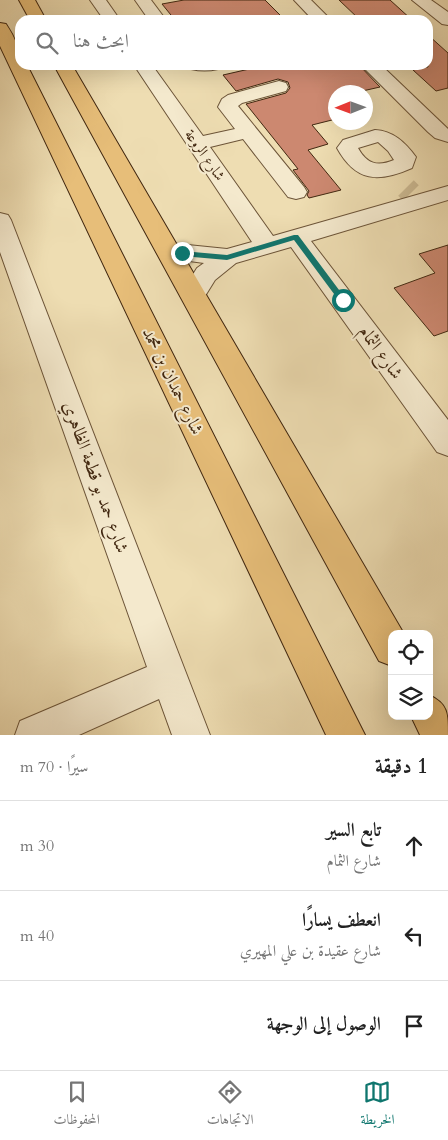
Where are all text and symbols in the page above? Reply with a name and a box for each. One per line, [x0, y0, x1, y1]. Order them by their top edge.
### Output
search box [15, 15, 433, 70]
text: ابحث هنا [73, 28, 129, 54]
icon: search [33, 29, 61, 57]
north arrow [328, 85, 373, 130]
street label: شارع الروعة [178, 125, 230, 186]
route end [171, 242, 194, 265]
route start [332, 289, 355, 312]
street label: شارع الثمام [350, 320, 409, 386]
street label: شارع حمدان بن محمد [134, 323, 209, 440]
street label: شارع حمد بو قطعة الظاهري [55, 398, 135, 557]
map controls [388, 630, 433, 720]
button: locate [388, 630, 433, 675]
button: layers [388, 675, 433, 720]
text: 1 دقيقة [375, 752, 428, 781]
text: سيرًا · 70 m [20, 756, 88, 778]
text: تابع السير [326, 817, 381, 843]
icon: ahead [400, 832, 428, 860]
text: 30 m [20, 835, 54, 857]
text: شارع الثمام [327, 850, 381, 872]
text: انعطف يسارًا [302, 907, 381, 933]
icon: left [400, 922, 428, 950]
text: 40 m [20, 925, 54, 947]
text: شارع عقيدة بن علي المهيري [240, 940, 381, 962]
text: الوصول إلى الوجهة [267, 1011, 381, 1037]
icon: arrive [400, 1012, 428, 1040]
tab: المحفوظات [54, 1078, 100, 1133]
tab: الاتجاهات [207, 1078, 253, 1133]
tab: الخريطة [360, 1078, 395, 1133]

